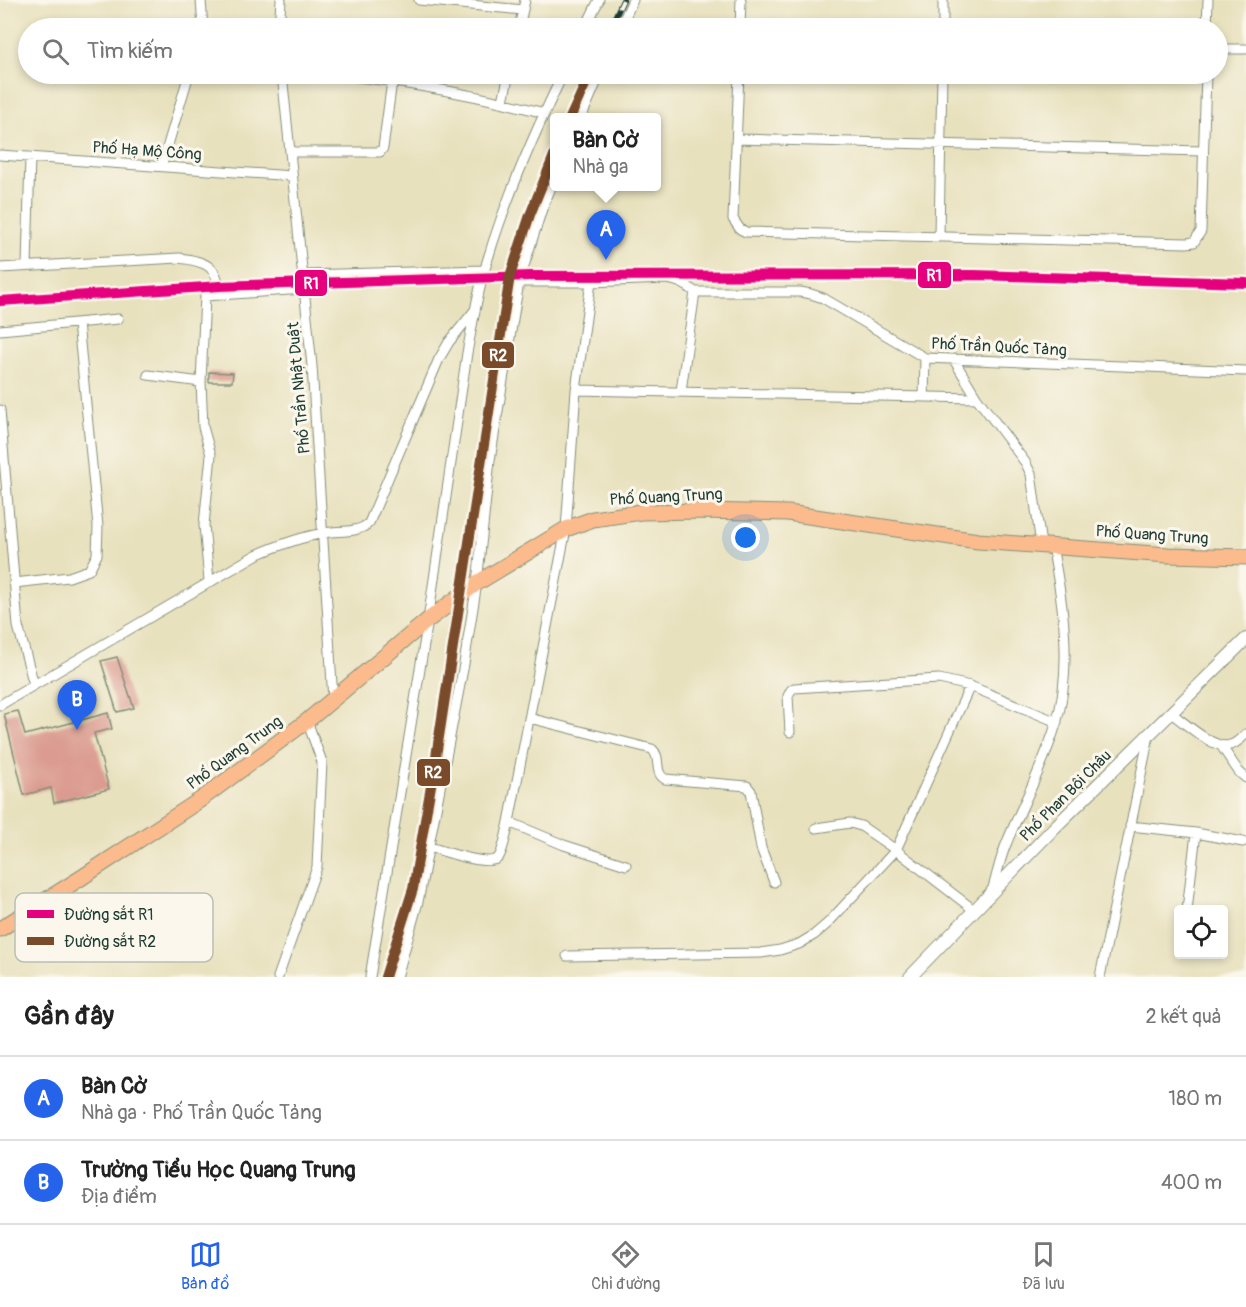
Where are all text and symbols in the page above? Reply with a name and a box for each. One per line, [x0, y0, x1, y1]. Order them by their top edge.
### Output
search box [18, 18, 1228, 84]
icon: search [39, 35, 72, 68]
text: Tìm kiếm [87, 37, 173, 65]
popup [550, 113, 661, 191]
text: Bàn Cờ [573, 126, 638, 154]
street label: Phố Hạ Mộ Công [92, 137, 202, 165]
text: Nhà ga [573, 154, 628, 179]
pin: A [586, 210, 626, 260]
line badge: R1 [917, 261, 952, 289]
text: R1 [926, 266, 942, 286]
line badge: R1 [294, 269, 328, 297]
text: R1 [303, 274, 319, 294]
street label: Phố Trần Nhật Duật [282, 321, 315, 455]
street label: Phố Trần Quốc Tảng [931, 332, 1067, 361]
line badge: R2 [481, 341, 515, 369]
text: R2 [489, 346, 507, 366]
street label: Phố Quang Trung [609, 484, 723, 510]
street label: Phố Quang Trung [1095, 521, 1209, 549]
your location [731, 523, 760, 552]
pin: B [58, 680, 97, 730]
street label: Phố Quang Trung [183, 711, 286, 794]
street label: Phố Phan Bội Châu [1016, 746, 1116, 846]
line badge: R2 [416, 758, 451, 787]
text: R2 [424, 763, 442, 783]
legend [15, 893, 213, 962]
text: Đường sắt R1 [64, 905, 154, 925]
map controls [1174, 905, 1228, 959]
button: locate [1174, 905, 1228, 959]
text: Đường sắt R2 [64, 932, 156, 952]
text: Gần đây [24, 1000, 114, 1032]
text: 2 kết quả [1145, 1004, 1222, 1029]
text: Bàn Cờ [81, 1072, 147, 1100]
text: A [37, 1086, 50, 1111]
text: 180 m [1168, 1086, 1222, 1111]
text: Nhà ga · Phố Trần Quốc Tảng [81, 1100, 322, 1125]
text: Trường Tiểu Học Quang Trung [81, 1156, 356, 1184]
text: B [38, 1170, 49, 1195]
text: 400 m [1161, 1170, 1222, 1195]
text: Địa điểm [81, 1184, 157, 1209]
tab: Bản đồ [181, 1238, 229, 1294]
tab: Chỉ đường [591, 1238, 660, 1294]
tab: Đã lưu [1022, 1238, 1065, 1294]

